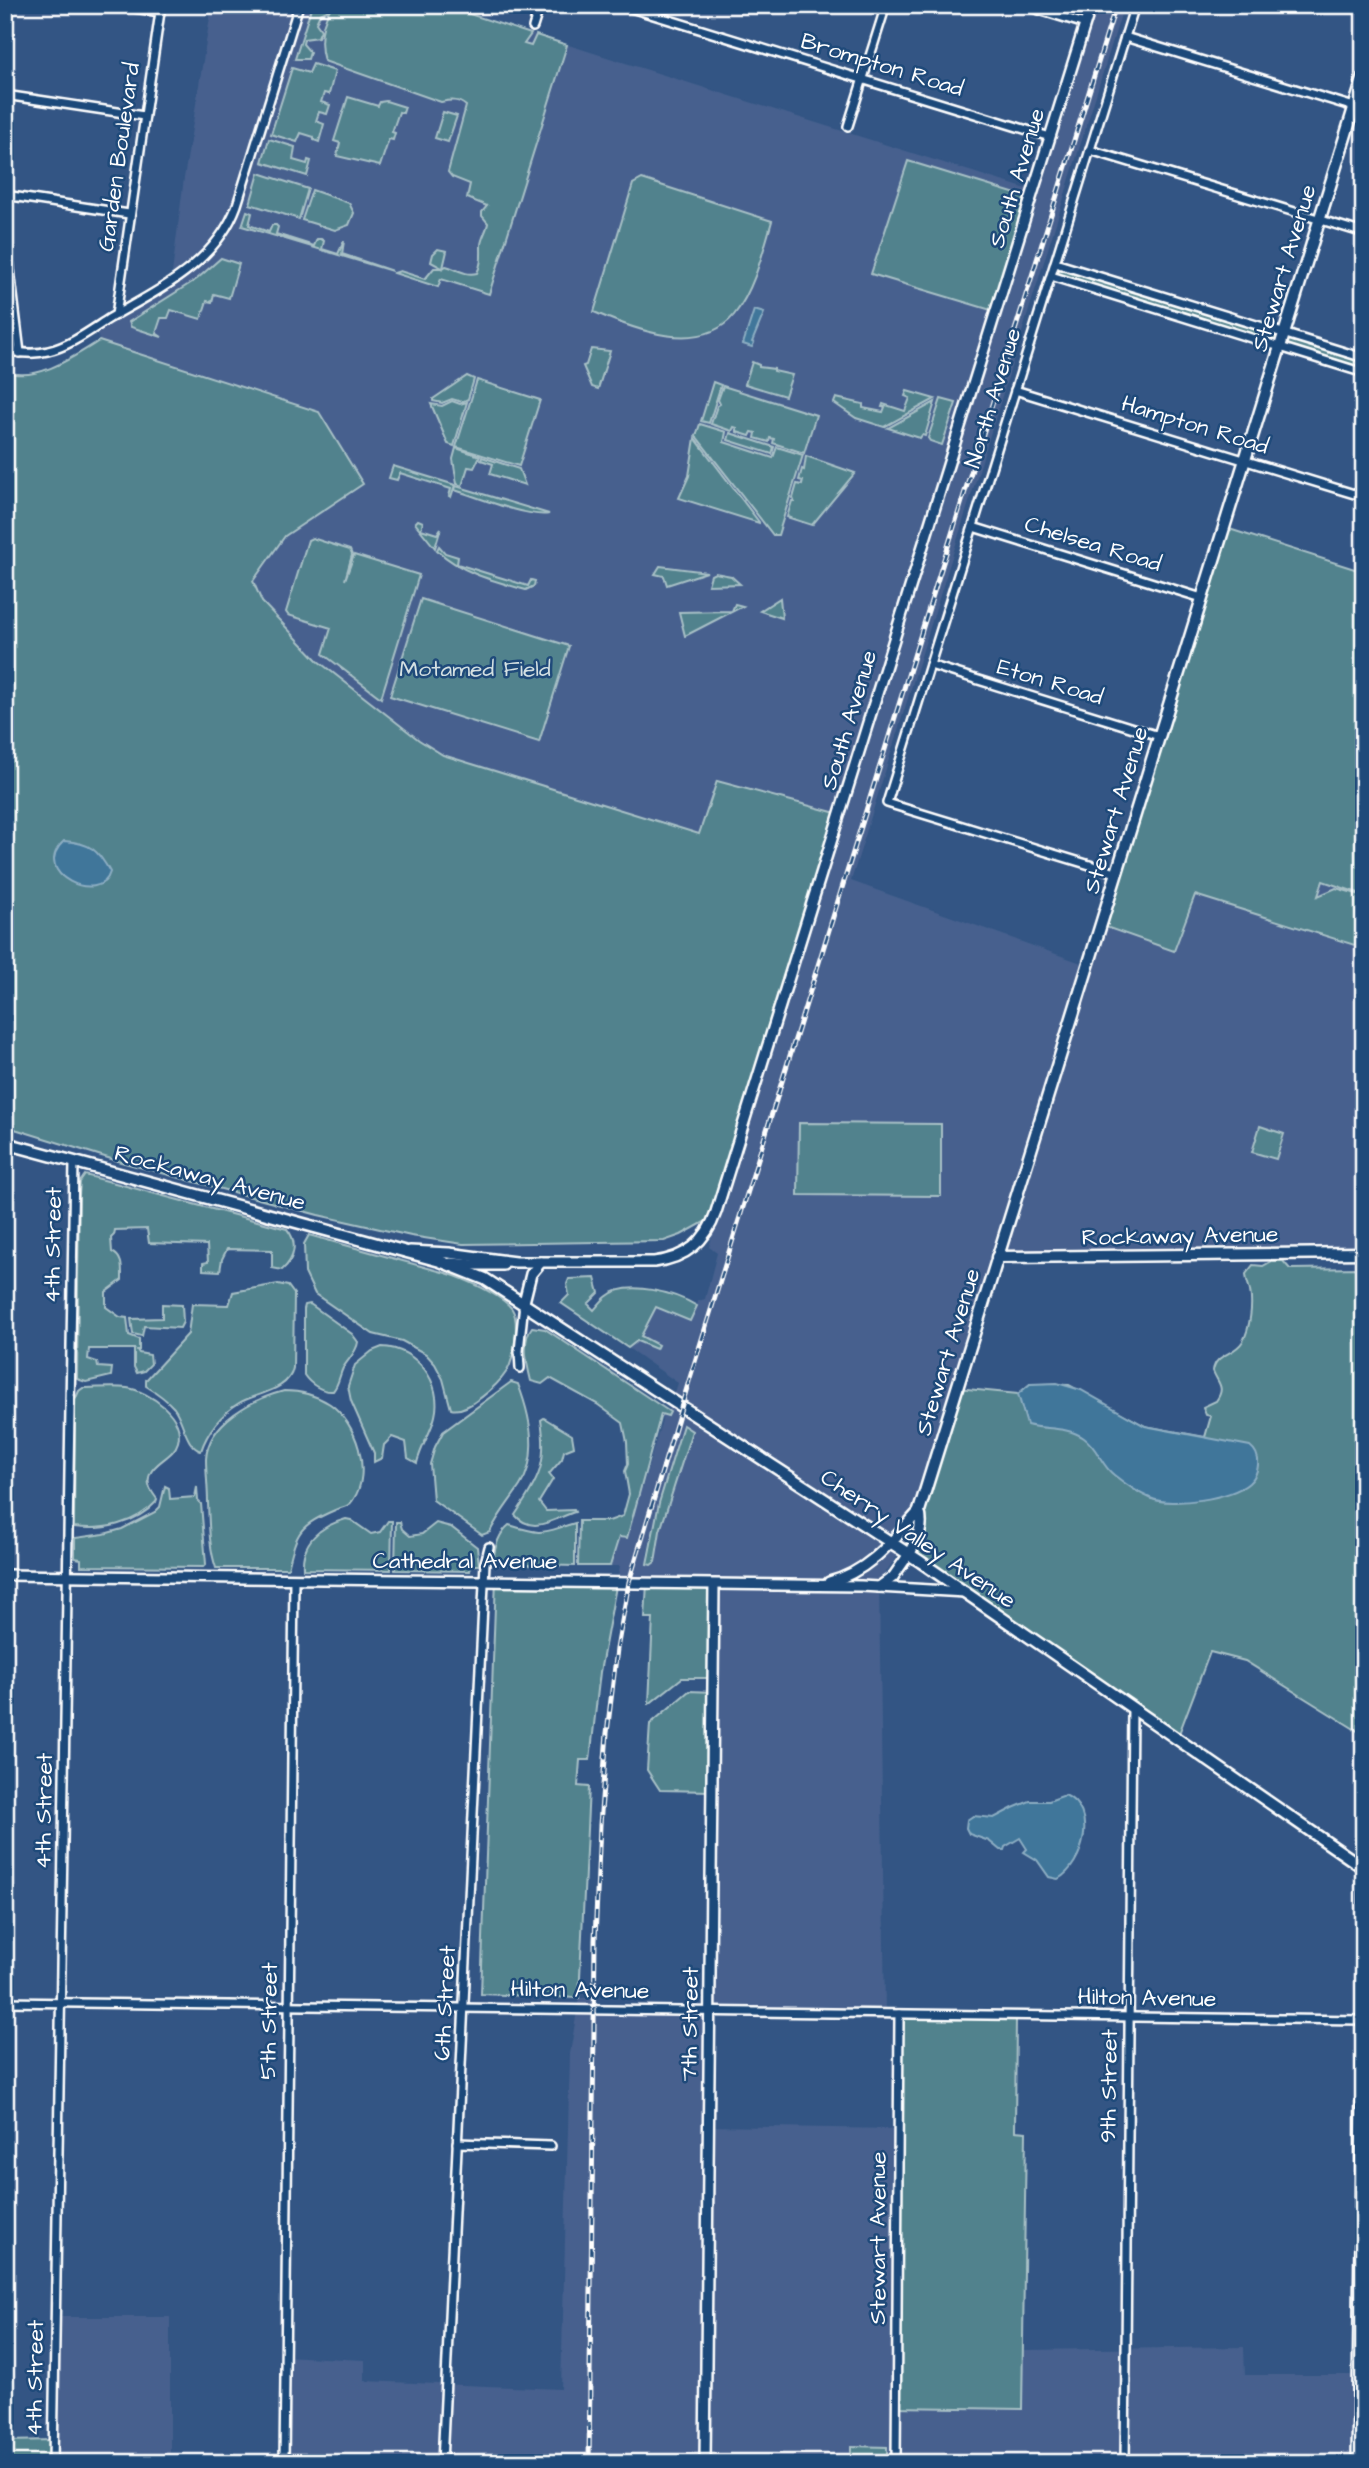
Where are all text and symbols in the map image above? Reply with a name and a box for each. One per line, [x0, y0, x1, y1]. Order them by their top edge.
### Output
street label: Brompton Road [797, 25, 967, 105]
street label: Garden Boulevard [90, 60, 148, 254]
street label: South Avenue [981, 104, 1053, 252]
street label: Stewart Avenue [1243, 181, 1325, 355]
street label: North Avenue [957, 324, 1029, 472]
street label: Hampton Road [1118, 387, 1273, 463]
street label: Chelsea Road [1021, 508, 1166, 580]
street label: South Avenue [813, 646, 885, 794]
street label: Eton Road [993, 651, 1107, 713]
park label: Motamed Field [399, 653, 551, 685]
street label: Stewart Avenue [1075, 723, 1157, 897]
street label: Rockaway Avenue [111, 1137, 309, 1220]
street label: 4th Street [36, 1186, 70, 1304]
street label: Rockaway Avenue [1081, 1218, 1279, 1255]
street label: Stewart Avenue [907, 1265, 989, 1439]
street label: Cherry Valley Avenue [813, 1462, 1022, 1617]
street label: Cathedral Avenue [373, 1545, 557, 1577]
street label: 4th Street [27, 1752, 61, 1870]
street label: 6th Street [426, 1944, 464, 2061]
street label: 5th Street [252, 1961, 286, 2080]
street label: 7th Street [673, 1966, 707, 2082]
street label: Hilton Avenue [510, 1973, 650, 2007]
street label: Hilton Avenue [1077, 1981, 1217, 2015]
street label: 9th Street [1092, 2028, 1126, 2143]
street label: Stewart Avenue [862, 2152, 894, 2324]
street label: 4th Street [18, 2319, 52, 2437]

